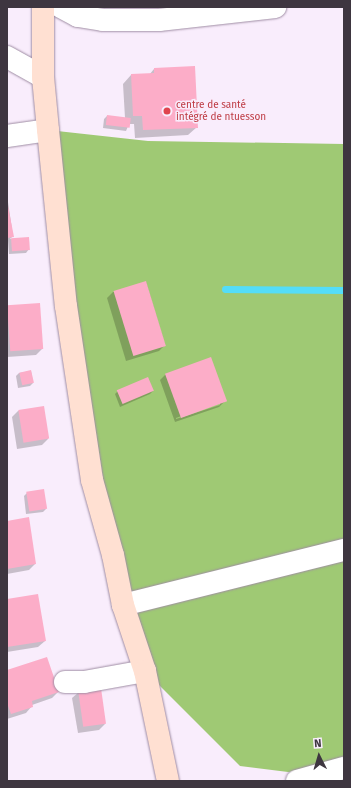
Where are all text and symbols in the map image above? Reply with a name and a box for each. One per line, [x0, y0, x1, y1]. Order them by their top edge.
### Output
place label: centre de santé intégré de ntuesson [176, 99, 266, 122]
marker: centre de santé intégré de ntuesson [161, 105, 173, 117]
north arrow [299, 736, 339, 776]
text: N [314, 737, 322, 750]

